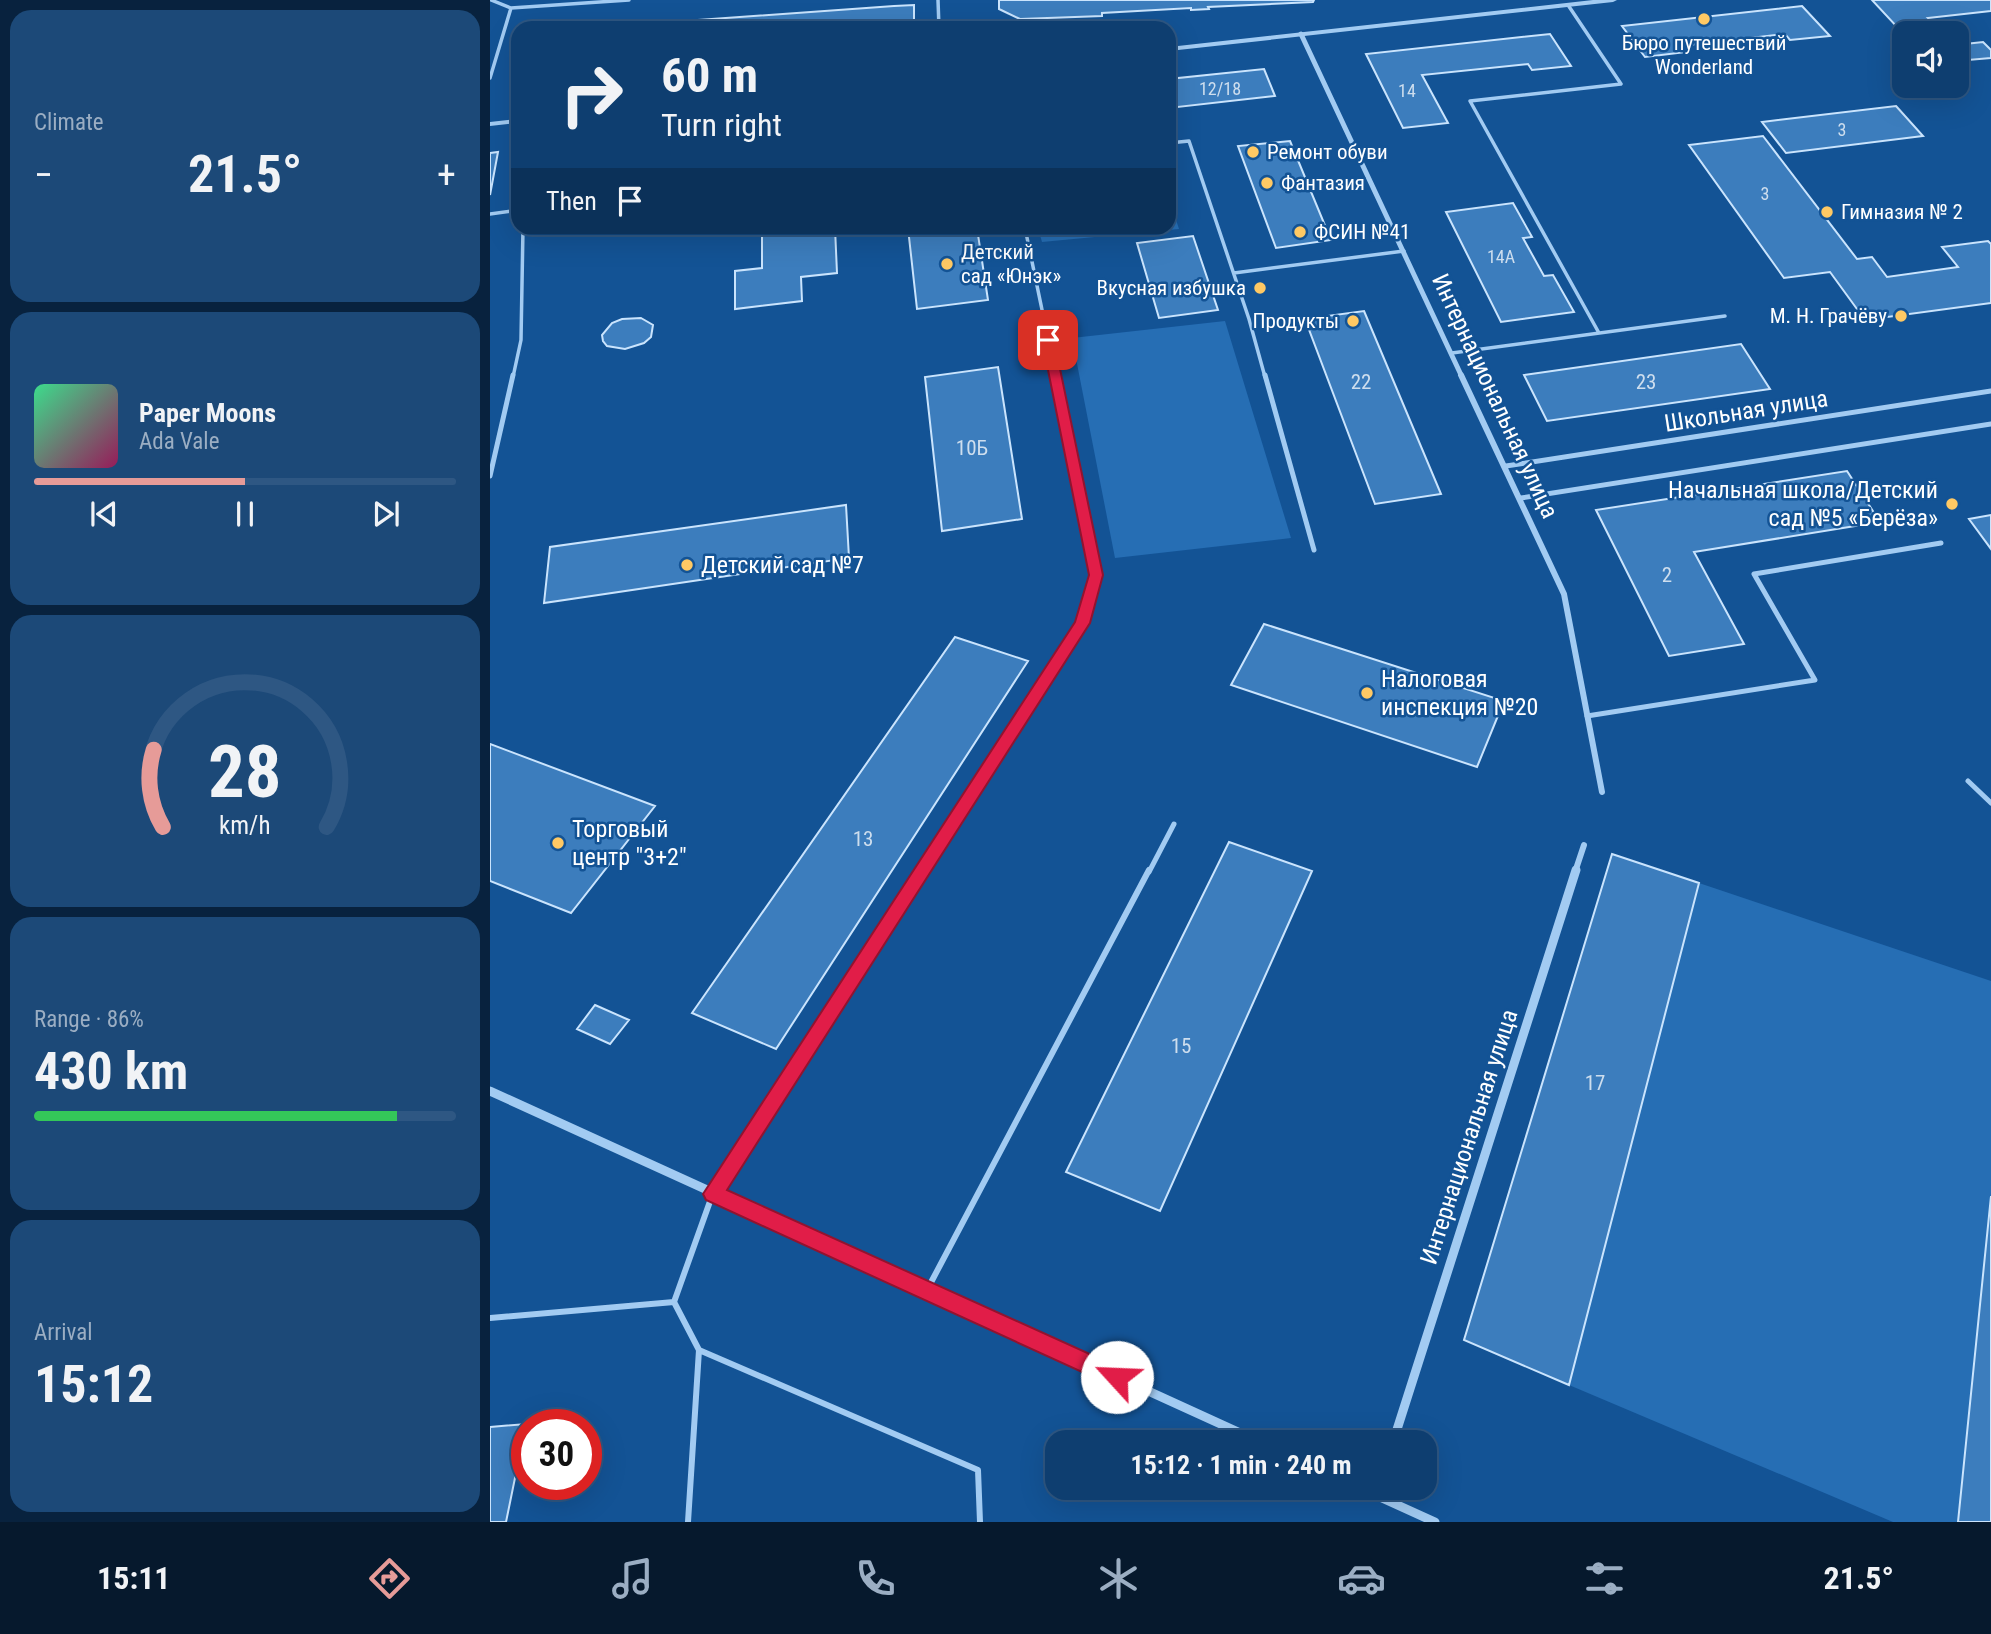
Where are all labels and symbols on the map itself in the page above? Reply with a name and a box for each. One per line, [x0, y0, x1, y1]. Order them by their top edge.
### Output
marker: Бюро путешествий Wonderland [1696, 11, 1712, 27]
place label: Бюро путешествий Wonderland [1622, 31, 1786, 79]
house number: 12/18 [1199, 78, 1241, 99]
house number: 14 [1398, 80, 1416, 101]
house number: 3 [1838, 119, 1846, 140]
place label: Ремонт обуви [1267, 140, 1388, 164]
marker: Ремонт обуви [1245, 144, 1261, 160]
place label: Фантазия [1281, 171, 1365, 195]
marker: Фантазия [1259, 175, 1275, 191]
house number: 3 [1761, 183, 1769, 204]
place label: Гимназия № 2 [1841, 200, 1963, 224]
marker: Гимназия № 2 [1819, 204, 1835, 220]
place label: ФСИН №41 [1314, 220, 1410, 244]
marker: ФСИН №41 [1292, 224, 1308, 240]
place label: Детский сад «Юнэк» [961, 240, 1061, 288]
house number: 14А [1487, 246, 1516, 267]
marker: Детский сад «Юнэк» [939, 256, 955, 272]
street label: Интернациональная улица [1426, 269, 1564, 523]
place label: Вкусная избушка [1096, 276, 1246, 300]
marker: Вкусная избушка [1252, 280, 1268, 296]
place label: М. Н. Грачёву [1770, 304, 1887, 328]
marker: М. Н. Грачёву [1893, 308, 1909, 324]
place label: Продукты [1252, 309, 1339, 333]
pin [1018, 310, 1078, 370]
marker: Продукты [1345, 313, 1361, 329]
house number: 22 [1351, 370, 1371, 394]
house number: 23 [1636, 370, 1656, 394]
street label: Школьная улица [1662, 384, 1830, 438]
house number: 10Б [956, 436, 988, 460]
place label: Начальная школа/Детский сад №5 «Берёза» [1668, 476, 1938, 532]
marker: Начальная школа/Детский сад №5 «Берёза» [1944, 496, 1960, 512]
place label: Детский сад №7 [701, 551, 864, 579]
marker: Детский сад №7 [679, 557, 695, 573]
house number: 2 [1662, 563, 1672, 587]
place label: Налоговая инспекция №20 [1381, 665, 1538, 721]
marker: Налоговая инспекция №20 [1359, 685, 1375, 701]
place label: Торговый центр "3+2" [572, 815, 687, 871]
house number: 13 [853, 827, 873, 851]
marker: Торговый центр "3+2" [550, 835, 566, 851]
street label: Интернациональная улица [1415, 1006, 1523, 1268]
house number: 15 [1171, 1034, 1191, 1058]
house number: 17 [1585, 1071, 1605, 1095]
position arrow [1080, 1340, 1154, 1414]
speed limit sign: 30 [511, 1409, 602, 1500]

